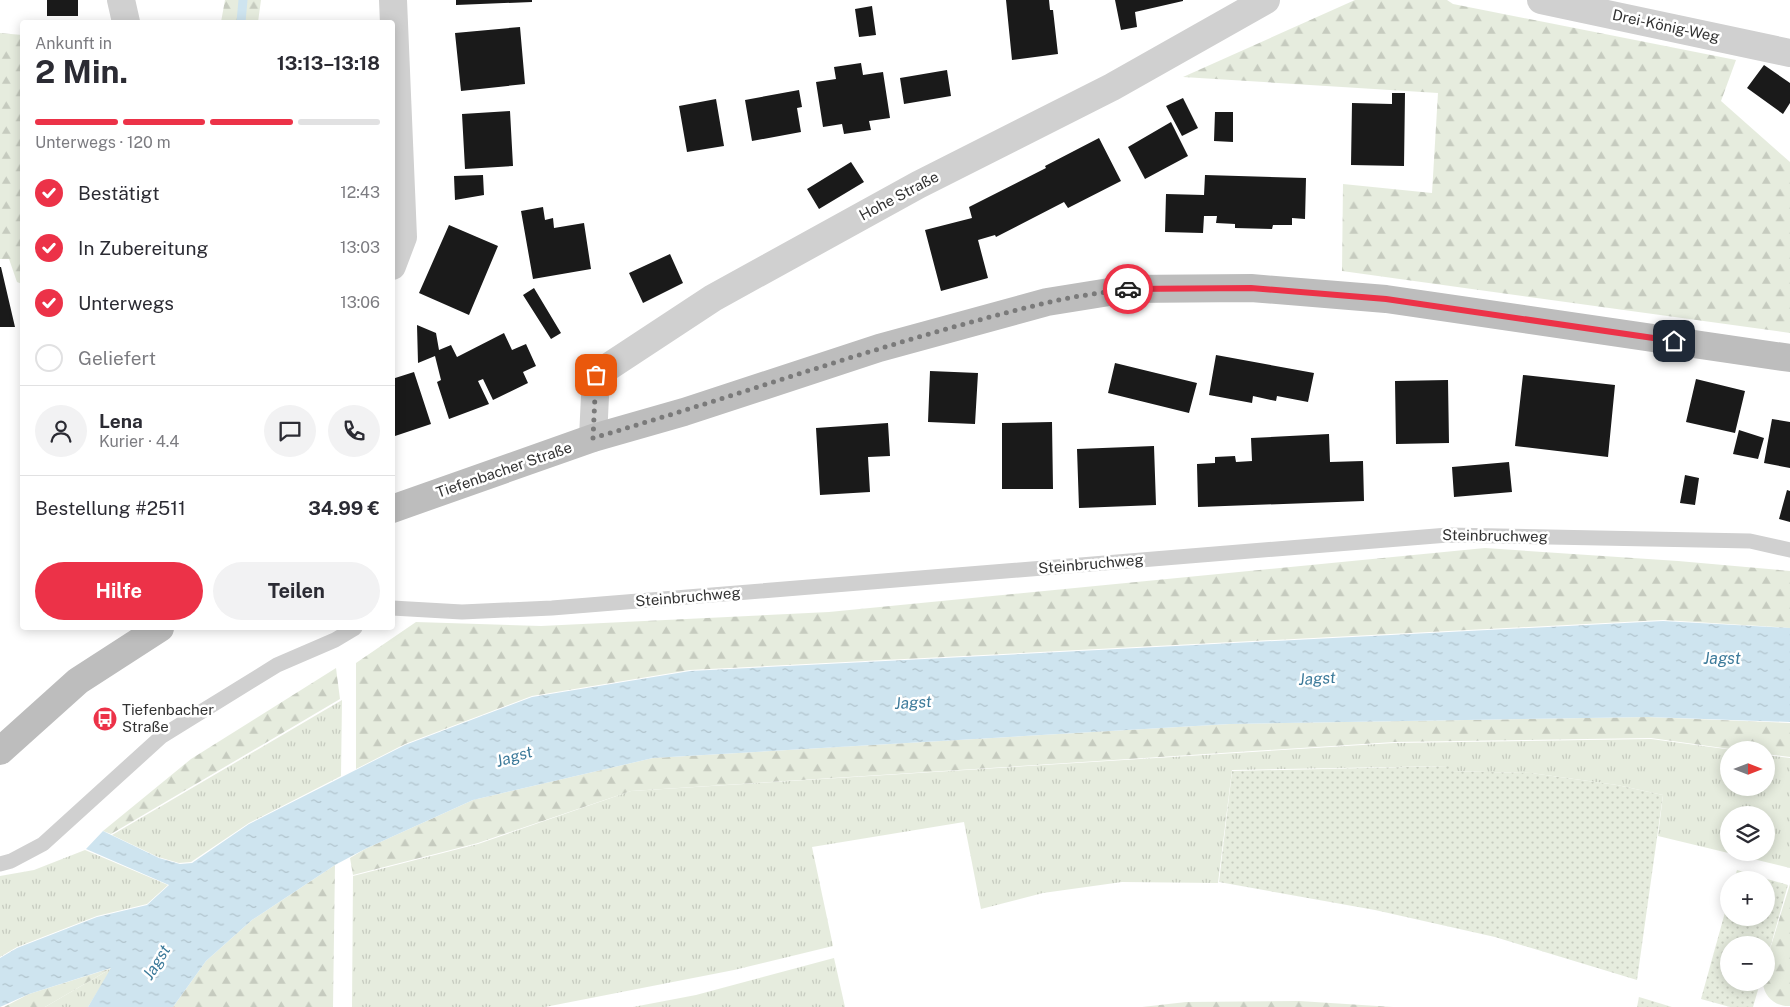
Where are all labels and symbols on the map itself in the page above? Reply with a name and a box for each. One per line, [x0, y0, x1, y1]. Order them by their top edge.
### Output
street label: Drei-König-Weg [1611, 6, 1721, 45]
street label: Hohe Straße [856, 168, 941, 224]
courier [1103, 264, 1153, 314]
pin [1653, 320, 1695, 362]
pin [575, 354, 617, 396]
street label: Tiefenbacher Straße [434, 438, 574, 501]
street label: Steinbruchweg [1442, 526, 1548, 545]
street label: Steinbruchweg [1038, 550, 1144, 577]
street label: Steinbruchweg [635, 583, 741, 610]
water label: Jagst [1703, 649, 1741, 668]
water label: Jagst [1298, 668, 1336, 689]
water label: Jagst [894, 692, 932, 713]
place label: Tiefenbacher Straße [122, 701, 214, 735]
bus stop icon: Tiefenbacher Straße [92, 706, 118, 732]
north arrow [1720, 741, 1775, 796]
water label: Jagst [494, 742, 535, 771]
water label: Jagst [138, 941, 174, 983]

